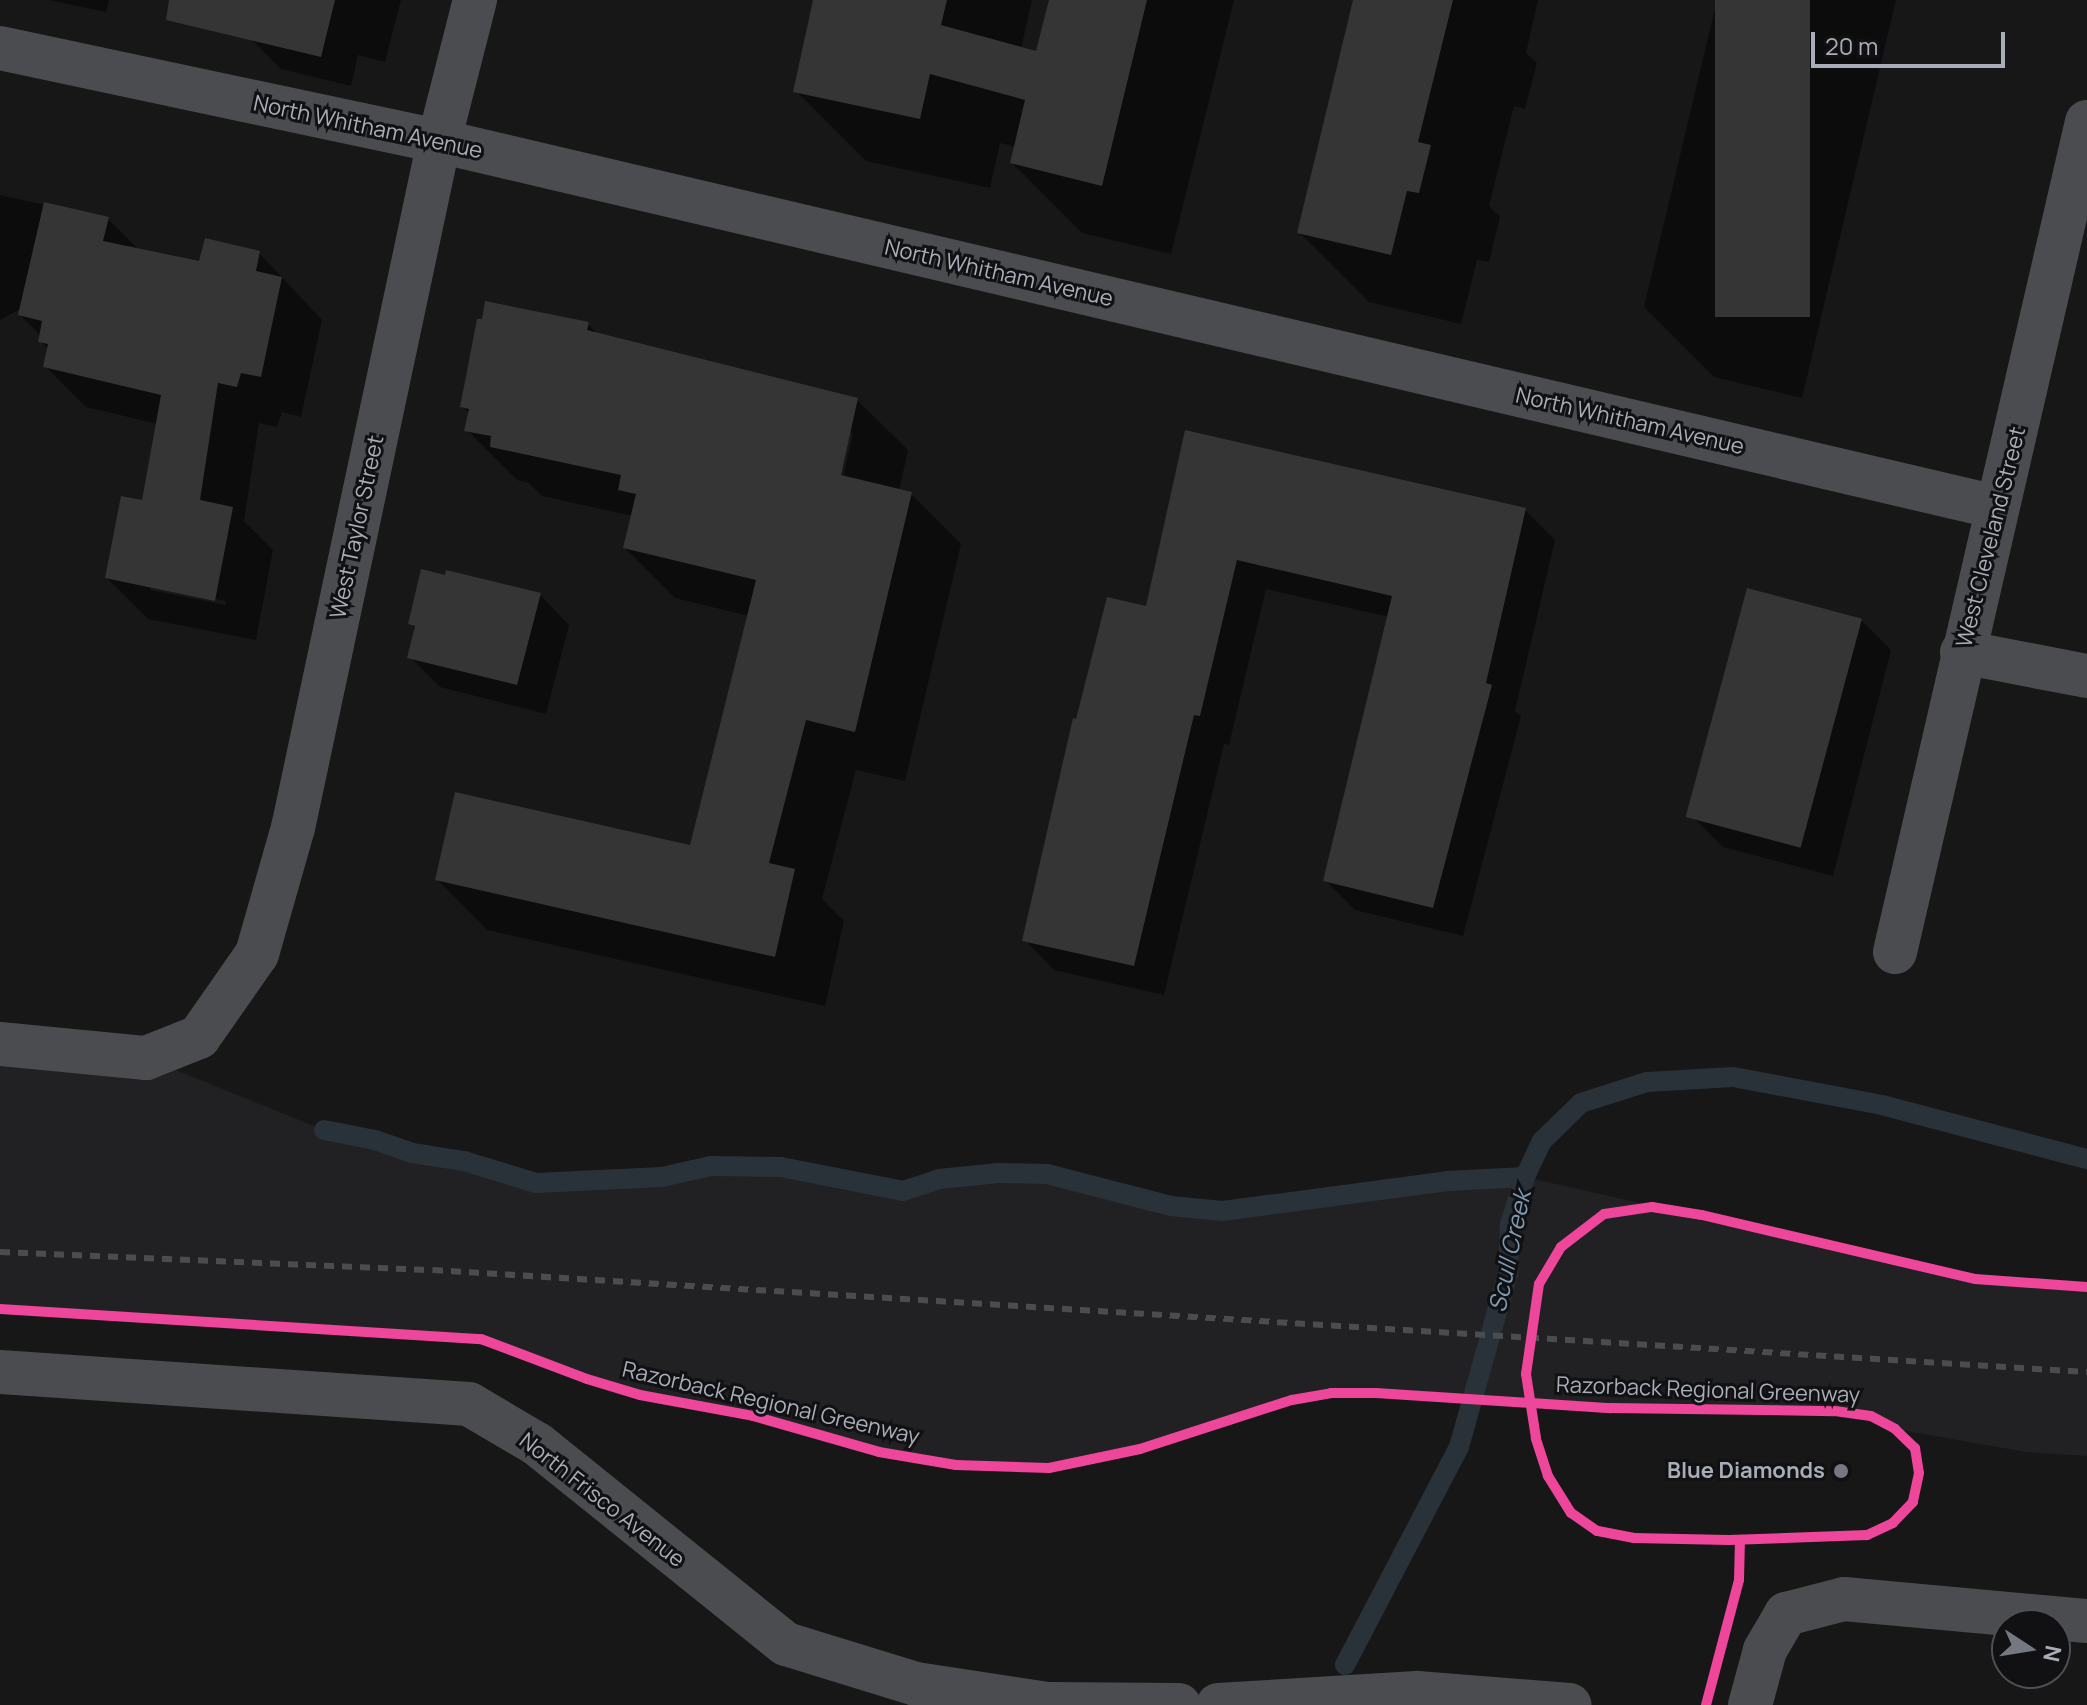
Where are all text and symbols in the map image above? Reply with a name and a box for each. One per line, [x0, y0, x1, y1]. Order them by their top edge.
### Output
scale bar [1815, 16, 2009, 66]
text: 20 m [1825, 29, 1878, 62]
street label: North Whitham Avenue [251, 90, 485, 164]
street label: North Whitham Avenue [882, 234, 1116, 312]
street label: North Whitham Avenue [1513, 382, 1747, 460]
street label: West Cleveland Street [1951, 424, 2031, 650]
street label: West Taylor Street [325, 433, 389, 621]
water label: Scull Creek [1482, 1187, 1536, 1315]
street label: Razorback Regional Greenway [620, 1356, 922, 1450]
street label: Razorback Regional Greenway [1555, 1371, 1861, 1409]
street label: North Frisco Avenue [514, 1427, 690, 1573]
place label: Blue Diamonds [1667, 1458, 1825, 1484]
marker: Blue Diamonds [1832, 1462, 1850, 1480]
north arrow [1991, 1609, 2071, 1689]
text: N [2036, 1643, 2069, 1664]

